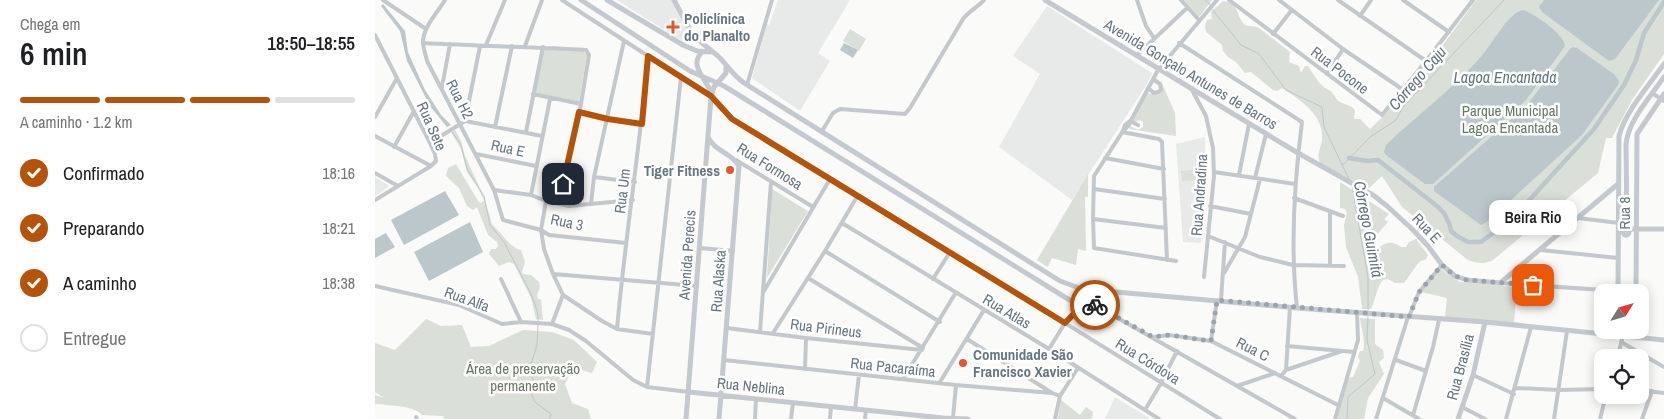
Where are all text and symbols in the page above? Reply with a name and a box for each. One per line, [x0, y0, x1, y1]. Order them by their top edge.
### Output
place label: Policlínica do Planalto [684, 8, 750, 46]
text: Chega em [20, 13, 81, 35]
street label: Avenida Gonçalo Antunes de Barros [1100, 13, 1282, 134]
marker: Policlínica do Planalto [666, 20, 680, 34]
text: 18:50–18:55 [267, 30, 355, 56]
text: 6 min [20, 32, 88, 75]
street label: Rua Pocone [1307, 41, 1373, 99]
water label: Córrego Caju [1383, 41, 1451, 115]
water label: Lagoa Encantada [1454, 66, 1556, 88]
street label: Rua H2 [441, 76, 479, 122]
street label: Rua Sete [412, 98, 452, 154]
park label: Parque Municipal Lagoa Encantada [1462, 100, 1558, 138]
text: A caminho · 1.2 km [20, 111, 132, 133]
street label: Rua E [489, 134, 527, 162]
street label: Rua Formosa [733, 138, 807, 195]
street label: Rua Andradina [1186, 153, 1212, 237]
icon: check [20, 159, 48, 187]
text: Confirmado [63, 160, 144, 186]
place label: Tiger Fitness [644, 160, 720, 181]
text: 18:16 [322, 162, 355, 184]
pin [542, 163, 584, 205]
marker: Tiger Fitness [724, 164, 736, 176]
street label: Rua Um [609, 167, 635, 215]
icon: home [549, 170, 577, 198]
water label: Córrego Guimitá [1349, 179, 1389, 279]
street label: Rua 8 [1614, 196, 1635, 229]
callout: Beira Rio [1489, 200, 1577, 235]
text: Beira Rio [1505, 206, 1561, 228]
street label: Rua 3 [549, 208, 585, 236]
street label: Rua E [1408, 208, 1446, 248]
street label: Avenida Perecis [673, 209, 701, 302]
icon: check [20, 214, 48, 242]
text: Preparando [63, 215, 144, 241]
text: 18:21 [322, 217, 355, 239]
street label: Rua Alaska [705, 249, 731, 313]
pin [1512, 264, 1554, 306]
icon: check [20, 269, 48, 297]
text: A caminho [63, 270, 137, 296]
icon: bag [1519, 271, 1547, 299]
text: 18:38 [322, 272, 355, 294]
courier [1070, 280, 1120, 330]
street label: Rua Alfa [442, 281, 493, 317]
north arrow [1594, 284, 1649, 339]
map controls [1594, 284, 1649, 404]
street label: Rua Atlas [979, 288, 1035, 334]
icon: bike [1081, 291, 1109, 319]
street label: Rua Pirineus [789, 313, 863, 343]
text: Entregue [63, 325, 126, 351]
street label: Rua Brasília [1441, 331, 1479, 402]
street label: Rua C [1233, 332, 1273, 366]
street label: Rua Córdova [1112, 333, 1184, 389]
place label: Comunidade São Francisco Xavier [973, 344, 1073, 382]
button: locate [1594, 349, 1649, 404]
street label: Rua Pacaraíma [849, 352, 937, 382]
marker: Comunidade São Francisco Xavier [957, 357, 969, 369]
park label: Área de preservação permanente [465, 358, 580, 396]
street label: Rua Neblina [716, 372, 786, 400]

